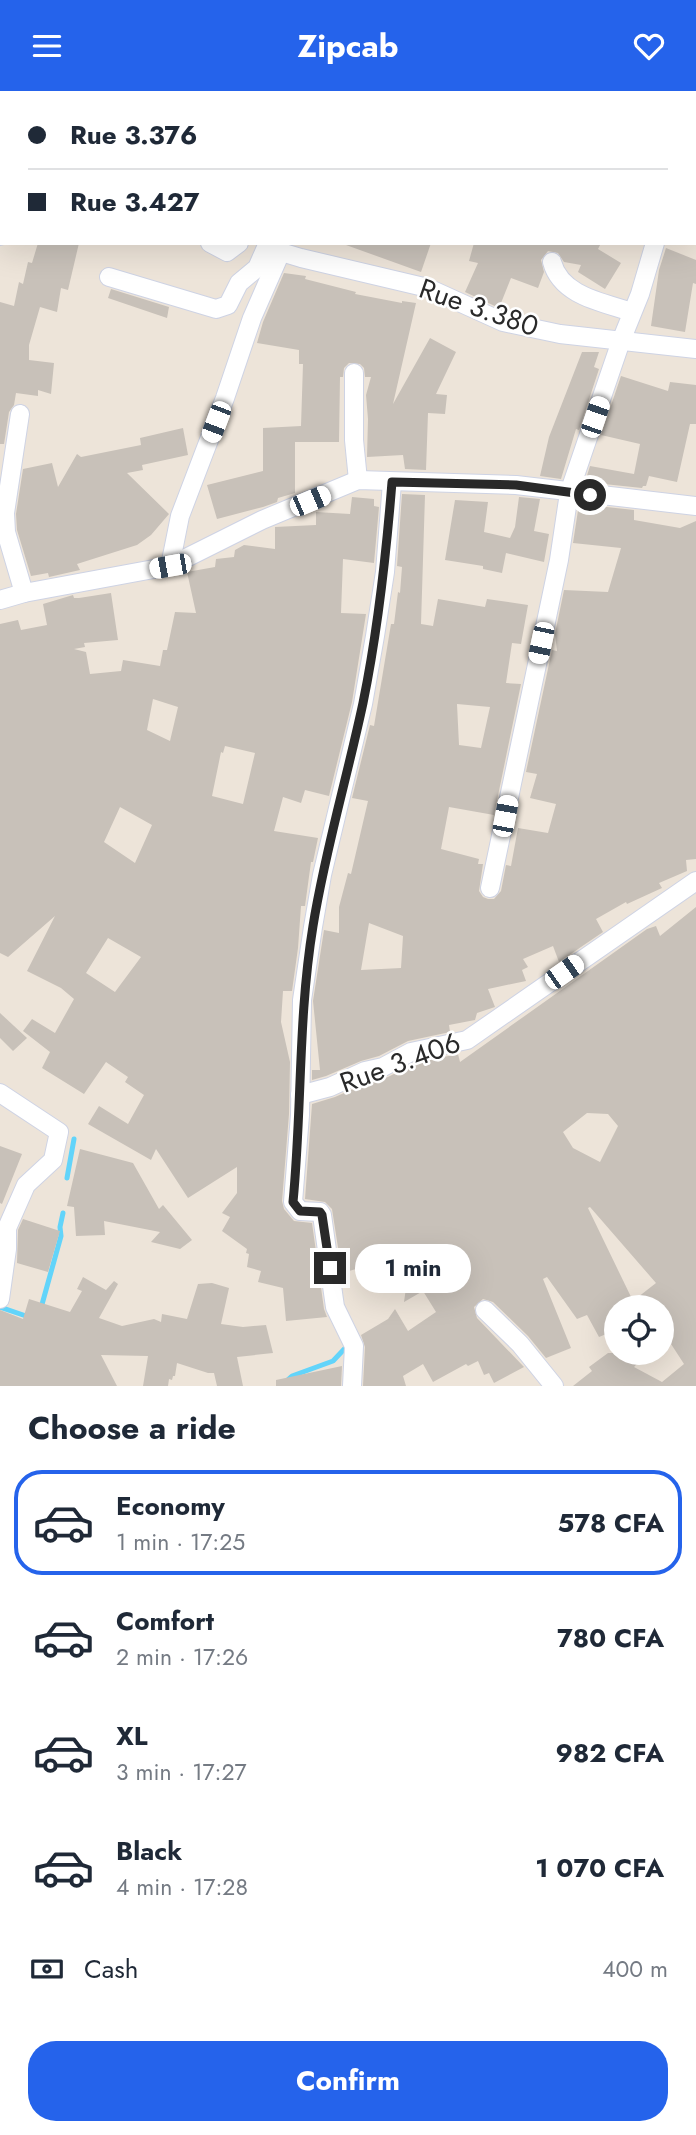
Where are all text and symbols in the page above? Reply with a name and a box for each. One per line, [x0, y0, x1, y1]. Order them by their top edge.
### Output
text: Zipcab [297, 23, 399, 69]
icon: menu [28, 27, 66, 65]
icon: heart [630, 27, 668, 65]
text: Rue 3.376 [70, 116, 197, 154]
text: Rue 3.427 [70, 183, 199, 221]
street label: Rue 3.380 [414, 268, 544, 347]
car [579, 394, 612, 440]
car [199, 399, 234, 445]
route start [574, 479, 606, 511]
car [287, 483, 334, 519]
car [148, 552, 193, 580]
car [527, 620, 556, 666]
car [491, 793, 520, 839]
car [541, 951, 588, 993]
street label: Rue 3.406 [334, 1022, 466, 1103]
callout: 1 min [354, 1243, 470, 1293]
text: 1 min [384, 1251, 442, 1285]
route end [314, 1252, 346, 1284]
map controls [604, 1295, 674, 1365]
button: locate [604, 1295, 674, 1365]
text: Choose a ride [28, 1405, 236, 1451]
text: Economy [116, 1487, 225, 1525]
icon: car [32, 1491, 95, 1554]
text: 578 CFA [558, 1504, 664, 1542]
text: 1 min · 17:25 [116, 1525, 245, 1559]
text: Comfort [116, 1602, 214, 1640]
icon: car [32, 1606, 95, 1669]
text: 780 CFA [557, 1619, 664, 1657]
text: 2 min · 17:26 [116, 1640, 248, 1674]
text: XL [116, 1717, 148, 1755]
icon: car [32, 1721, 95, 1784]
text: 982 CFA [556, 1734, 664, 1772]
text: 3 min · 17:27 [116, 1755, 247, 1789]
text: Black [116, 1832, 182, 1870]
icon: car [32, 1836, 95, 1899]
text: 1 070 CFA [535, 1849, 664, 1887]
text: 4 min · 17:28 [116, 1870, 248, 1904]
icon: cash [28, 1950, 66, 1988]
text: Cash [84, 1950, 138, 1988]
text: 400 m [602, 1952, 668, 1986]
button: Confirm [28, 2041, 668, 2121]

